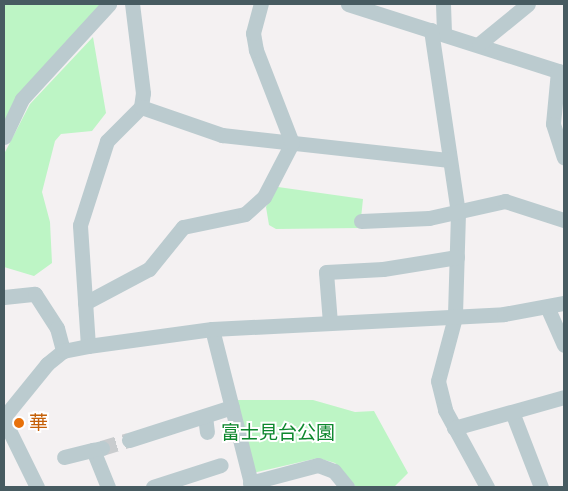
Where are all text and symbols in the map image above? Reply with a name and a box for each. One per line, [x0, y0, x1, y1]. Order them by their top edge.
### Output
place label: 華 [29, 412, 48, 434]
marker: 華 [13, 417, 25, 429]
park label: 富士見台公園 [221, 422, 335, 444]

